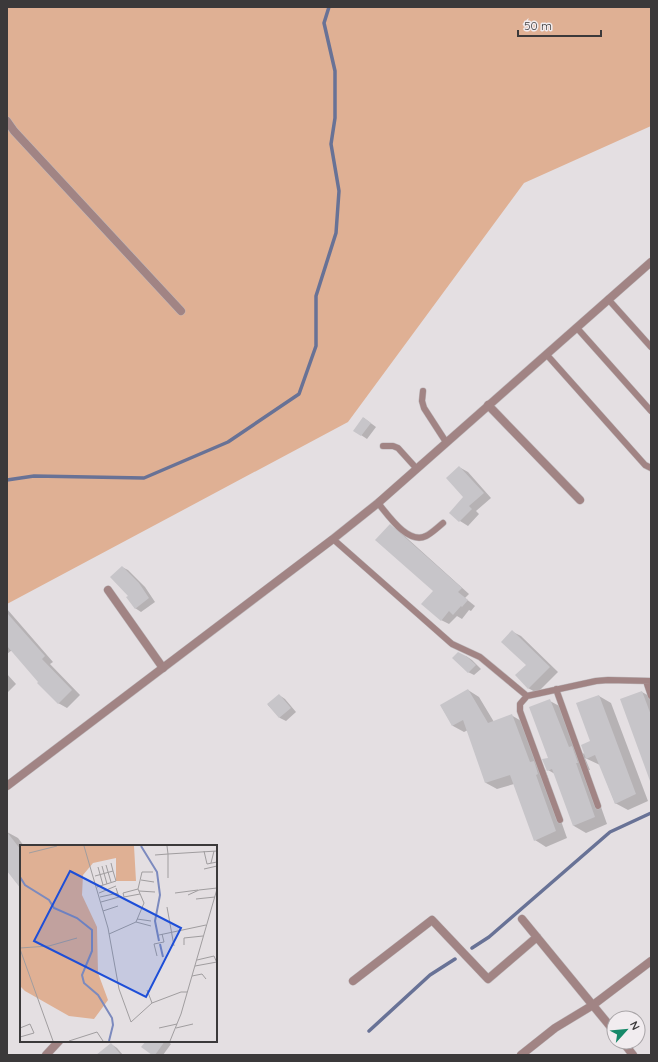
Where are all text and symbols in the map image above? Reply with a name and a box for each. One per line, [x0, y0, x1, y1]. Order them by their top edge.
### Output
scale bar [518, 12, 601, 38]
text: 50 m [524, 18, 552, 33]
inset map [20, 845, 217, 1042]
north arrow [606, 1010, 646, 1050]
text: N [627, 1019, 643, 1032]

